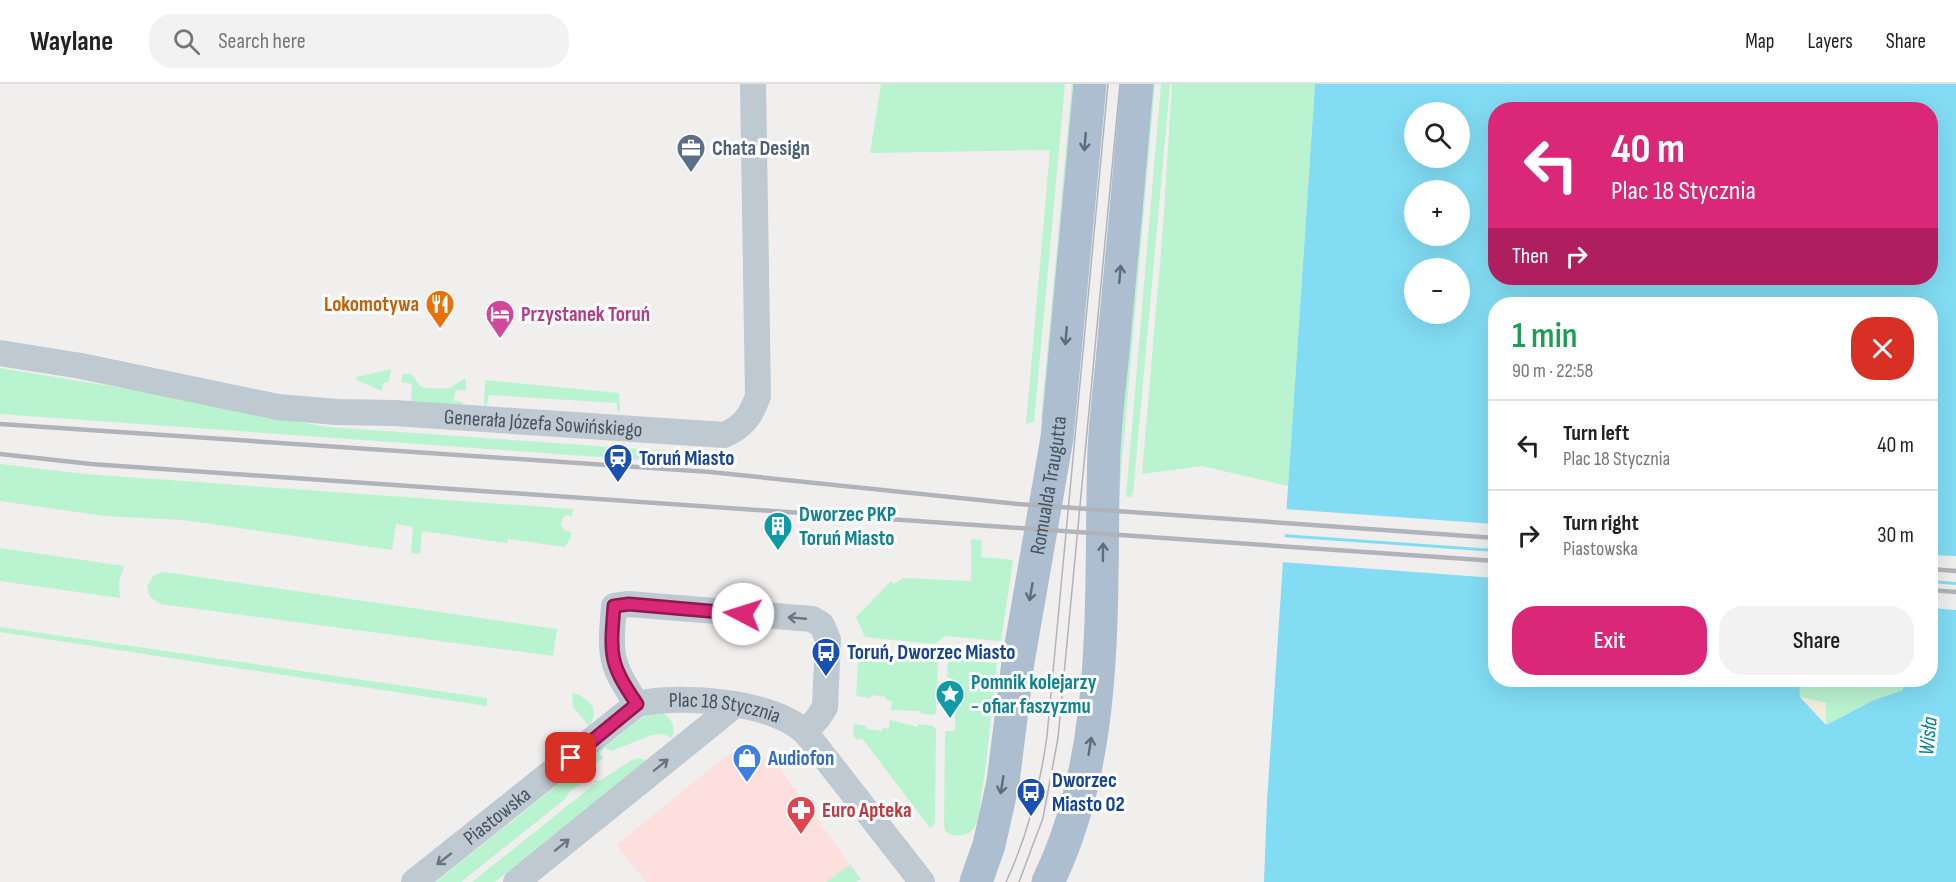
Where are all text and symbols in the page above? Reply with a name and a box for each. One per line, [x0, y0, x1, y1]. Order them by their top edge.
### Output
search box [149, 14, 569, 68]
text: Waylane [30, 25, 113, 58]
icon: search [170, 25, 203, 58]
text: Search here [218, 28, 306, 55]
text: Map [1745, 29, 1774, 54]
text: Layers [1807, 29, 1853, 54]
text: Share [1886, 29, 1926, 54]
map controls [1404, 102, 1470, 324]
button: search [1404, 102, 1470, 168]
text: 40 m [1611, 124, 1685, 175]
icon: left [1512, 126, 1590, 204]
office icon: Chata Design [675, 132, 707, 174]
one-way arrow [1079, 132, 1090, 152]
place label: Chata Design [712, 136, 810, 161]
text: Plac 18 Stycznia [1611, 175, 1756, 207]
button: + [1404, 180, 1470, 246]
icon: right [1560, 240, 1593, 273]
text: Then [1512, 243, 1548, 270]
button: − [1404, 258, 1470, 324]
one-way arrow [1115, 264, 1126, 284]
restaurant icon: Lokomotywa [424, 288, 456, 330]
place label: Lokomotywa [324, 292, 419, 317]
hotel icon: Przystanek Toruń [484, 298, 516, 340]
place label: Przystanek Toruń [521, 302, 650, 327]
text: 1 min [1512, 315, 1577, 358]
button: close [1851, 317, 1914, 380]
one-way arrow [1060, 326, 1071, 346]
text: 90 m · 22:58 [1512, 359, 1593, 383]
street label: Generała Józefa Sowińskiego [443, 404, 643, 443]
street label: Romualda Traugutta [1025, 415, 1072, 557]
text: Turn left [1563, 420, 1629, 447]
icon: left [1512, 429, 1545, 462]
text: 40 m [1877, 432, 1914, 459]
station icon: Toruń Miasto [602, 442, 634, 484]
place label: Toruń Miasto [639, 446, 734, 471]
text: Plac 18 Stycznia [1563, 447, 1670, 471]
place label: Dworzec PKP Toruń Miasto [799, 502, 896, 551]
building icon: Dworzec PKP Toruń Miasto [762, 510, 794, 552]
text: Turn right [1563, 510, 1639, 537]
icon: right [1512, 519, 1545, 552]
text: 30 m [1877, 522, 1914, 549]
text: Piastowska [1563, 537, 1638, 561]
one-way arrow [1097, 542, 1109, 562]
one-way arrow [1025, 581, 1036, 601]
position arrow [711, 582, 775, 646]
button: Exit [1512, 606, 1707, 675]
button: Share [1719, 606, 1914, 675]
one-way arrow [787, 612, 807, 623]
bus stop icon: Toruń, Dworzec Miasto [810, 636, 842, 678]
place label: Toruń, Dworzec Miasto [847, 640, 1015, 665]
place label: Pomnik kolejarzy - ofiar faszyzmu [971, 670, 1097, 719]
place icon: Pomnik kolejarzy - ofiar faszyzmu [934, 678, 966, 720]
street label: Plac 18 Stycznia [668, 688, 784, 729]
water label: Wisła [1913, 715, 1944, 757]
pin [545, 732, 596, 783]
one-way arrow [1085, 737, 1096, 757]
icon: arrive [554, 741, 587, 774]
shop icon: Audiofon [731, 742, 763, 784]
place label: Audiofon [767, 746, 834, 771]
one-way arrow [653, 758, 668, 772]
place label: Dworzec Miasto 02 [1052, 768, 1125, 817]
one-way arrow [996, 774, 1007, 794]
bus stop icon: Dworzec Miasto 02 [1015, 776, 1047, 818]
street label: Piastowska [459, 782, 536, 851]
pharmacy icon: Euro Apteka [785, 794, 817, 836]
place label: Euro Apteka [822, 798, 912, 823]
one-way arrow [554, 839, 570, 852]
one-way arrow [436, 852, 452, 865]

